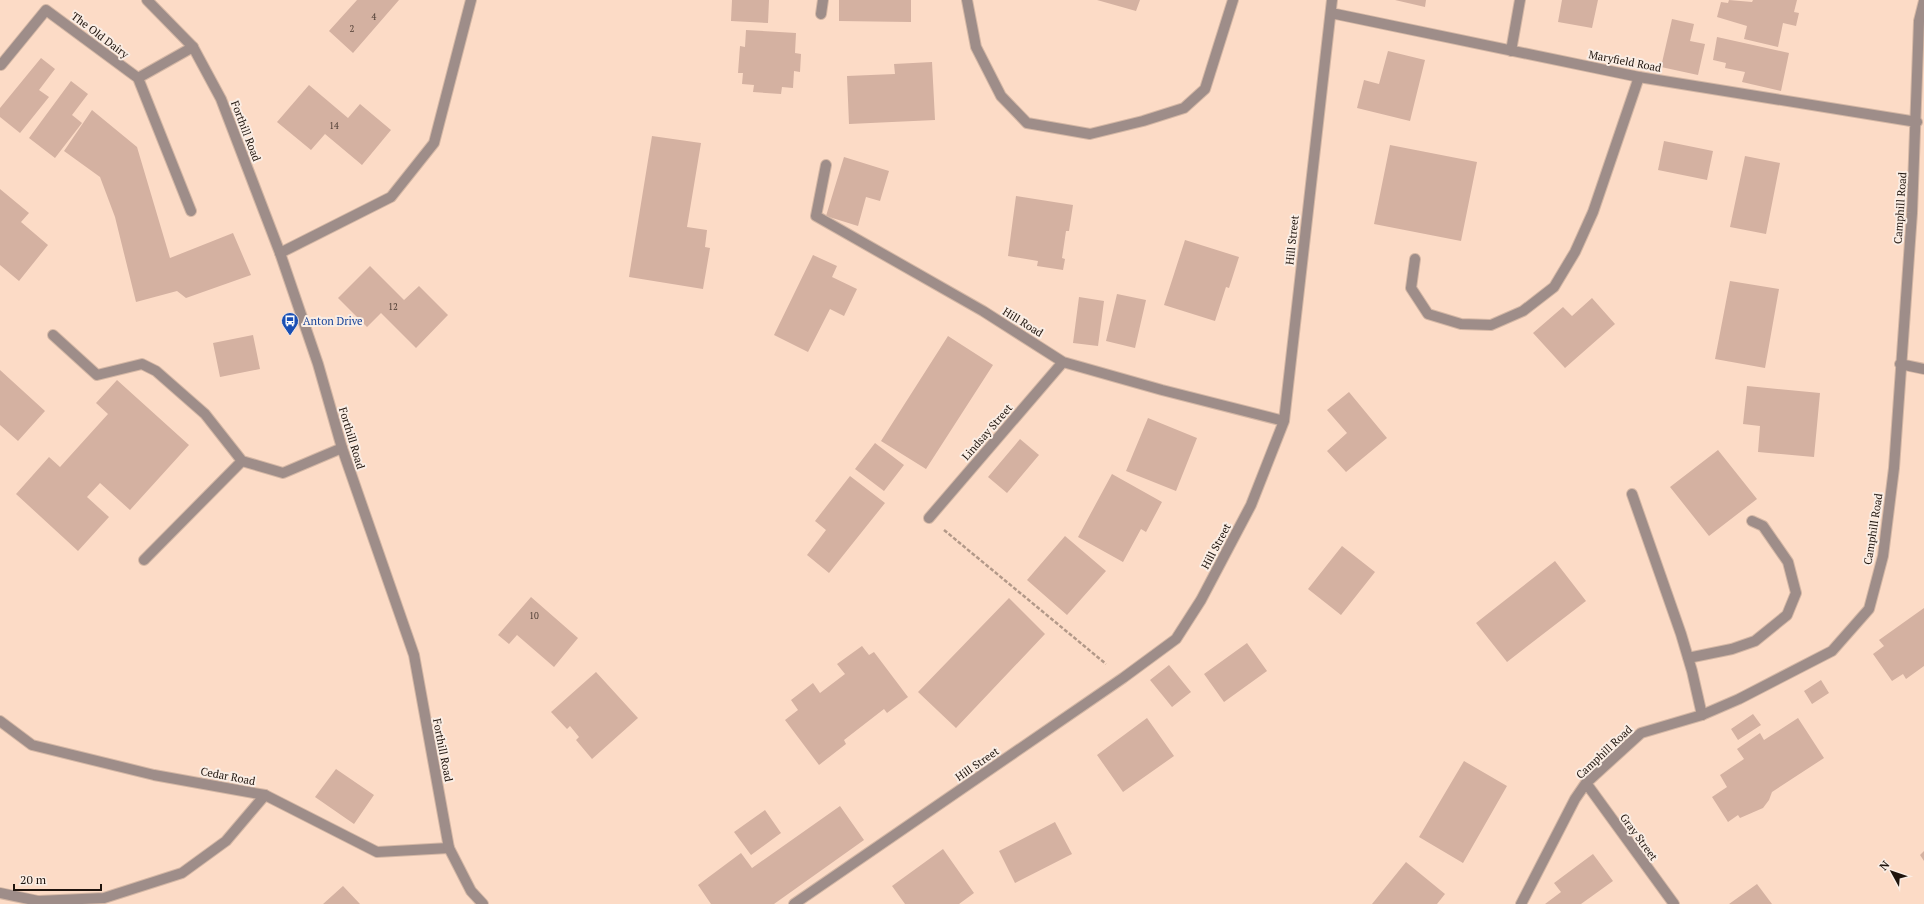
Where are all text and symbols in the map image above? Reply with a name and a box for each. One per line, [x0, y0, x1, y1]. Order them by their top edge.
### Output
street label: The Old Dairy [69, 9, 132, 61]
house number: 4 [372, 11, 377, 23]
house number: 2 [350, 23, 355, 35]
street label: Maryfield Road [1587, 47, 1663, 75]
street label: Forthill Road [228, 99, 264, 163]
house number: 14 [329, 120, 339, 132]
street label: Camphill Road [1891, 172, 1909, 244]
street label: Hill Street [1282, 214, 1302, 266]
house number: 12 [388, 301, 398, 313]
street label: Hill Road [1000, 304, 1046, 340]
bus stop icon: Anton Drive [280, 311, 300, 336]
place label: Anton Drive [303, 314, 363, 328]
street label: Lindsay Street [959, 401, 1015, 463]
street label: Forthill Road [336, 405, 368, 471]
street label: Camphill Road [1860, 492, 1886, 566]
street label: Hill Street [1198, 521, 1234, 571]
house number: 10 [529, 610, 539, 622]
street label: Forthill Road [430, 717, 456, 783]
street label: Camphill Road [1573, 722, 1635, 782]
street label: Hill Street [953, 744, 1001, 784]
street label: Cedar Road [199, 764, 257, 788]
street label: Gray Street [1617, 811, 1661, 863]
north arrow [1872, 852, 1912, 892]
text: N [1876, 857, 1893, 873]
scale bar [14, 866, 101, 892]
text: 20 m [20, 872, 47, 887]

